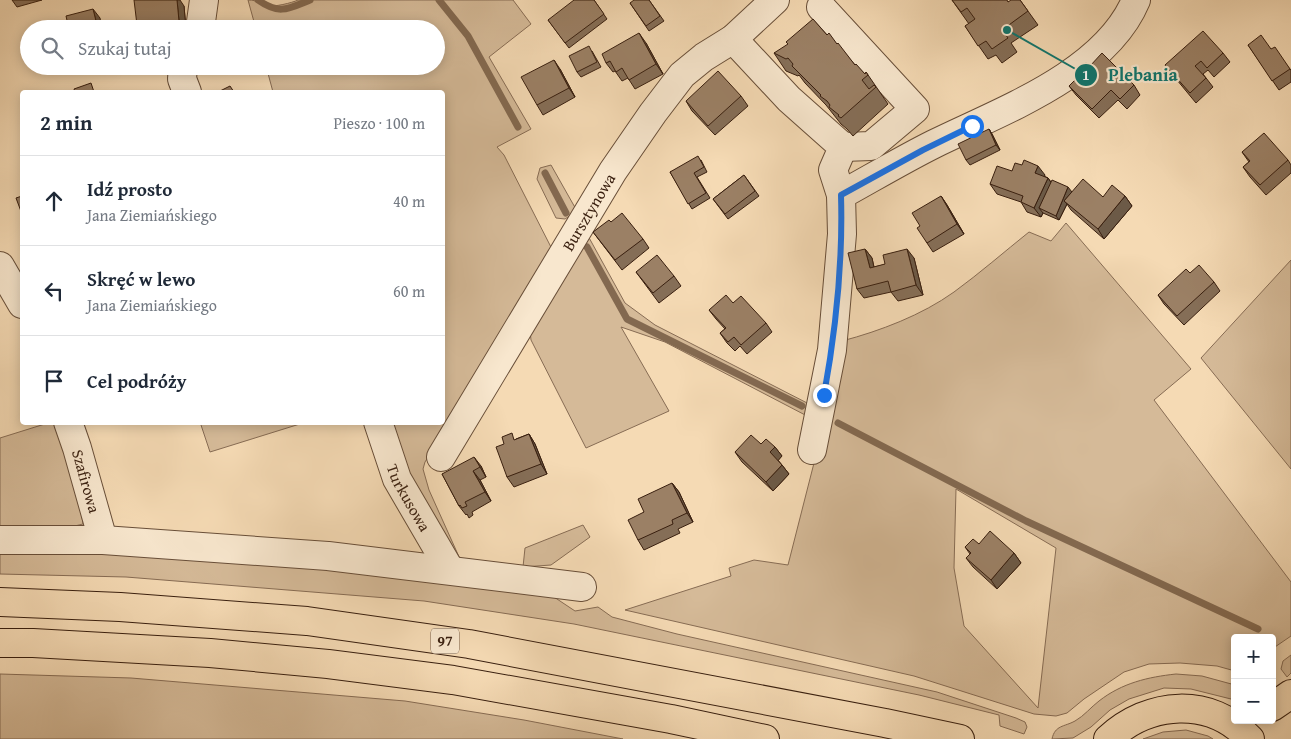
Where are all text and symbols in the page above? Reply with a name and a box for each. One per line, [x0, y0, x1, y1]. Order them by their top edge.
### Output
search box [20, 20, 445, 75]
icon: search [38, 34, 66, 62]
text: Szukaj tutaj [78, 34, 172, 62]
callout: Plebania [1073, 58, 1188, 91]
text: Plebania [1108, 61, 1178, 88]
text: 1 [1082, 64, 1090, 85]
text: 2 min [40, 107, 92, 138]
text: Pieszo · 100 m [333, 111, 425, 135]
route start [961, 115, 984, 138]
street label: Bursztynowa [556, 168, 621, 255]
text: Idź prosto [87, 175, 172, 203]
icon: ahead [40, 187, 68, 215]
text: 40 m [393, 189, 425, 213]
text: Jana Ziemiańskiego [87, 203, 217, 227]
text: Skręć w lewo [87, 265, 195, 293]
icon: left [40, 277, 68, 305]
text: 60 m [393, 279, 425, 303]
text: Jana Ziemiańskiego [87, 293, 217, 317]
icon: arrive [40, 367, 68, 395]
text: Cel podróży [87, 367, 187, 395]
route end [813, 384, 836, 407]
street label: Szafirowa [66, 447, 107, 516]
street label: Turkusowa [381, 461, 437, 536]
road number: 97 [431, 628, 459, 654]
map controls [1231, 634, 1276, 724]
button: + [1231, 634, 1276, 679]
button: − [1231, 679, 1276, 724]

